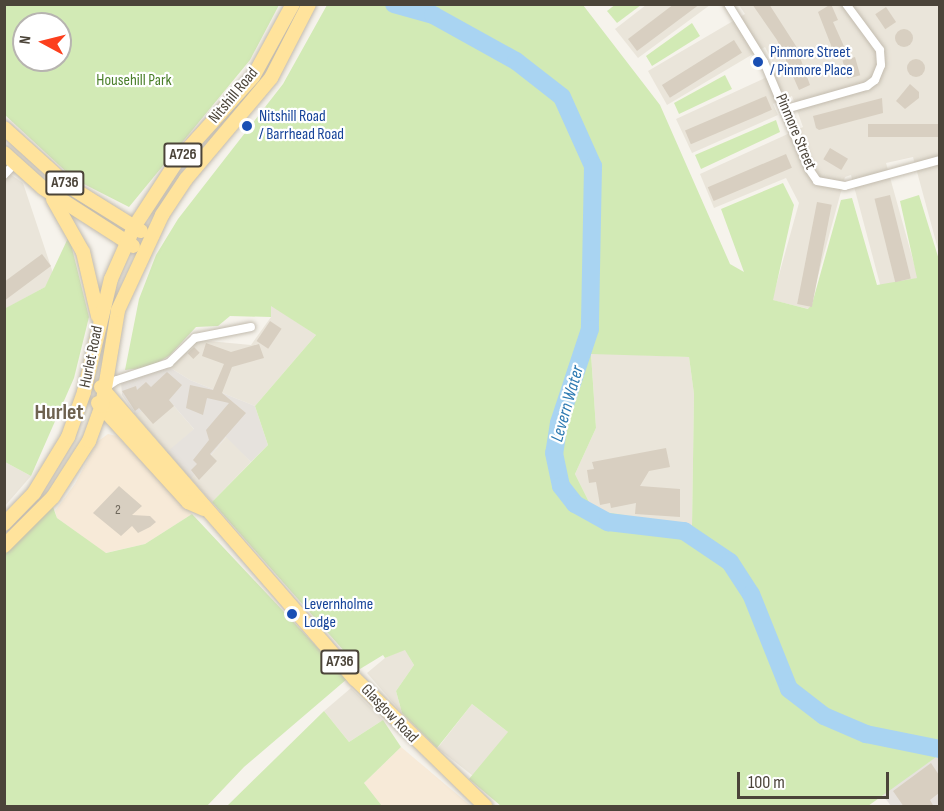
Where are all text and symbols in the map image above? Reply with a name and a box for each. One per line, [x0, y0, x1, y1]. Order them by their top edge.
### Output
north arrow [12, 12, 72, 72]
text: N [16, 35, 36, 45]
place label: Pinmore Street / Pinmore Place [770, 43, 853, 81]
marker: Pinmore Street / Pinmore Place [751, 55, 765, 69]
street label: Nitshill Road [205, 64, 263, 128]
park label: Househill Park [96, 71, 172, 91]
street label: Pinmore Street [770, 91, 820, 173]
place label: Nitshill Road / Barrhead Road [259, 107, 344, 145]
marker: Nitshill Road / Barrhead Road [240, 119, 254, 133]
road number: A726 [162, 143, 204, 167]
road number: A736 [44, 171, 86, 195]
street label: Hurlet Road [76, 324, 108, 390]
water label: Levern Water [547, 363, 589, 445]
district label: Hurlet [34, 400, 84, 426]
house number: 2 [115, 502, 121, 518]
place label: Levernholme Lodge [304, 595, 373, 633]
marker: Levernholme Lodge [285, 607, 299, 621]
road number: A736 [319, 650, 361, 674]
street label: Glasgow Road [356, 681, 422, 747]
scale bar [740, 760, 892, 798]
text: 100 m [748, 772, 785, 793]

